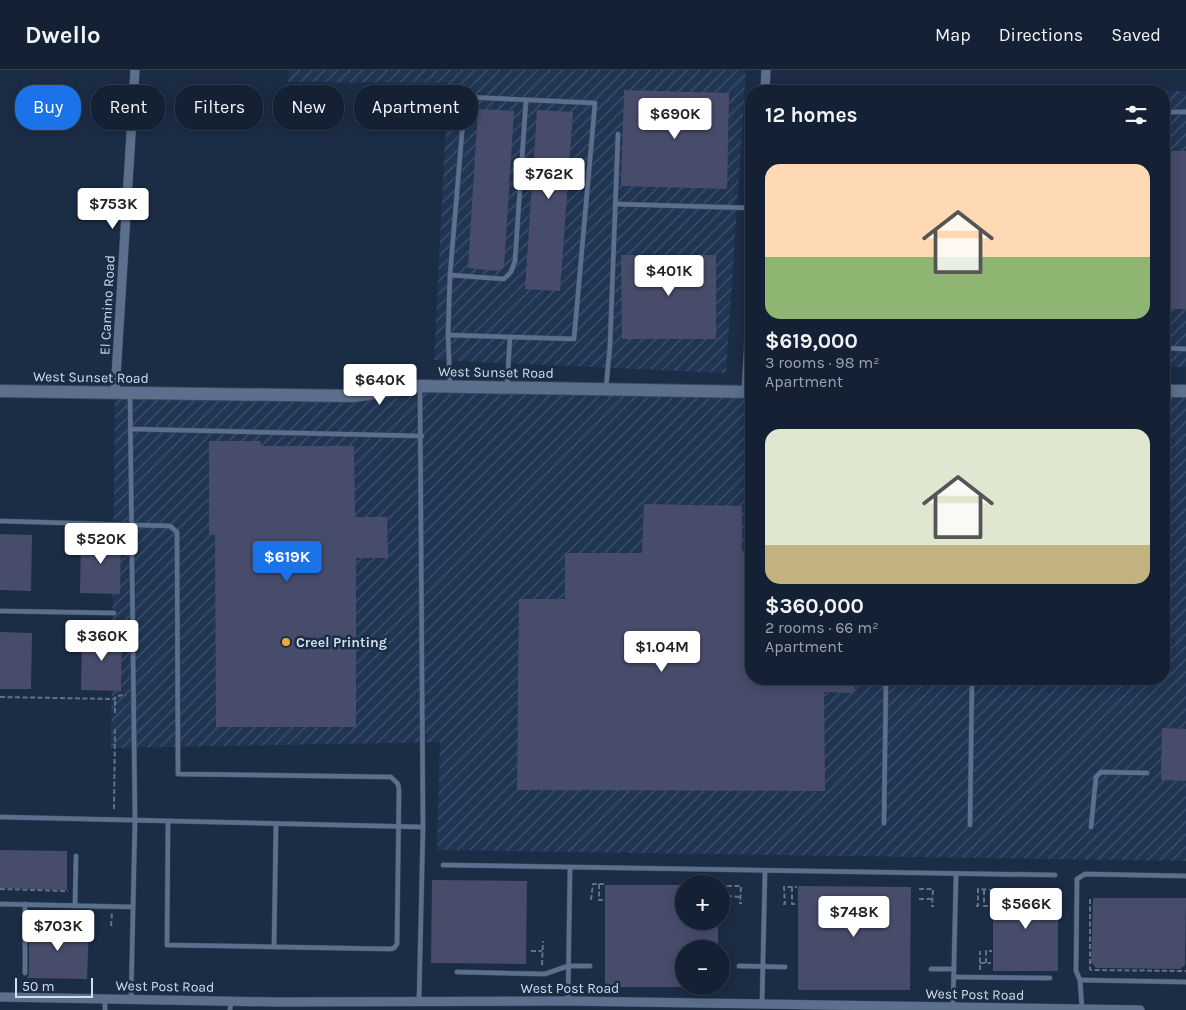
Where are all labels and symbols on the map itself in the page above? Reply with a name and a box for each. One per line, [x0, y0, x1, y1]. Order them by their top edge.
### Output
pin: $690K [640, 98, 710, 140]
pin: $762K [514, 158, 584, 200]
pin: $753K [78, 188, 148, 230]
street label: El Camino Road [96, 254, 119, 356]
pin: $401K [634, 254, 704, 297]
street label: West Sunset Road [438, 363, 554, 382]
pin: $640K [345, 364, 415, 406]
street label: West Sunset Road [33, 368, 149, 387]
pin: $520K [66, 522, 136, 565]
pin: $619K [252, 540, 322, 583]
pin: $360K [67, 620, 137, 662]
pin: $1.04M [621, 630, 703, 673]
place label: Creel Printing [296, 634, 387, 651]
marker: Creel Printing [280, 636, 292, 648]
pin: $566K [991, 888, 1061, 930]
pin: $748K [819, 896, 889, 938]
pin: $703K [23, 910, 93, 952]
scale bar [15, 975, 92, 998]
street label: West Post Road [115, 977, 215, 996]
street label: West Post Road [521, 980, 619, 997]
street label: West Post Road [925, 985, 1025, 1004]

